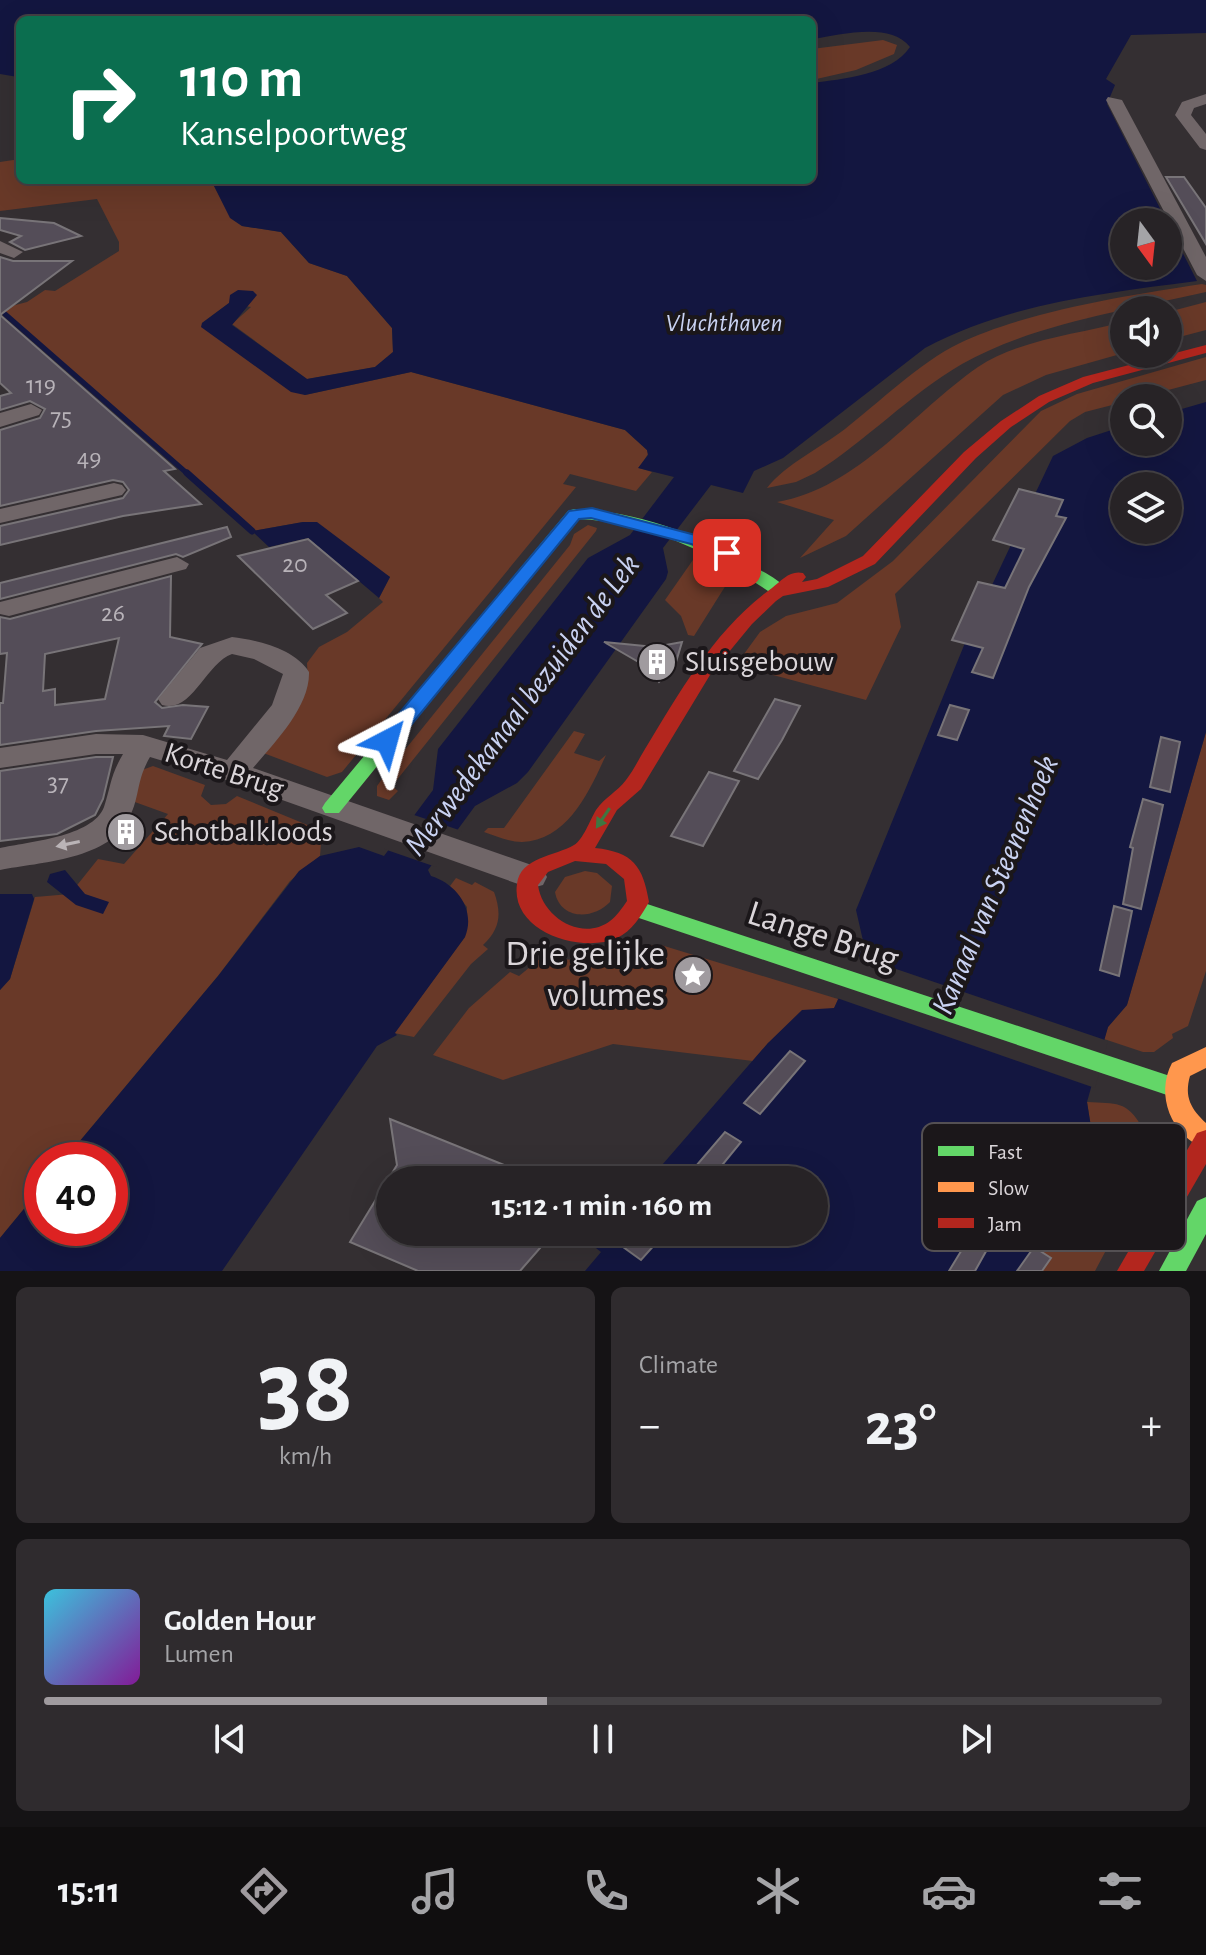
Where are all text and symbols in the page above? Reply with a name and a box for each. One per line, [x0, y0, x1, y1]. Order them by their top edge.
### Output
icon: right [48, 48, 152, 152]
text: 110 m [180, 51, 303, 107]
text: Kanselpoortweg [180, 116, 407, 152]
north arrow [1110, 208, 1182, 280]
map controls [1110, 208, 1182, 544]
button: sound [1110, 296, 1182, 368]
water label: Vluchthaven [665, 310, 783, 336]
house number: 119 [26, 372, 56, 398]
button: search [1110, 384, 1182, 456]
house number: 75 [50, 404, 72, 430]
house number: 49 [77, 445, 101, 471]
button: layers [1110, 472, 1182, 544]
pin [693, 519, 761, 587]
icon: arrive [705, 531, 749, 575]
water label: Merwedekanaal bezuiden de Lek [399, 549, 645, 861]
house number: 20 [282, 551, 308, 577]
house number: 26 [101, 600, 125, 626]
building icon: Sluisgebouw [636, 641, 678, 683]
place label: Sluisgebouw [685, 647, 834, 677]
position arrow [345, 699, 429, 783]
street label: Korte Brug [161, 738, 288, 804]
water label: Kanaal van Steenenhoek [926, 751, 1064, 1019]
house number: 37 [47, 770, 69, 796]
one-way arrow [596, 807, 611, 828]
building icon: Schotbalkloods [105, 811, 147, 853]
place label: Schotbalkloods [154, 817, 333, 847]
one-way arrow [55, 838, 80, 851]
street label: Lange Brug [743, 895, 903, 977]
place label: Drie gelijke volumes [505, 936, 665, 1013]
place icon: Drie gelijke volumes [672, 954, 714, 996]
legend [922, 1123, 1186, 1251]
text: Fast [988, 1141, 1022, 1163]
speed limit sign: 40 [24, 1142, 128, 1246]
text: Slow [988, 1177, 1029, 1199]
text: 15:12 · 1 min · 160 m [492, 1191, 712, 1221]
text: Jam [988, 1213, 1022, 1235]
text: 38 [257, 1337, 354, 1441]
text: Climate [639, 1352, 718, 1378]
text: 23° [865, 1396, 936, 1456]
text: − [639, 1404, 660, 1448]
text: + [1141, 1404, 1162, 1448]
text: km/h [279, 1443, 332, 1469]
text: Golden Hour [164, 1606, 316, 1636]
text: Lumen [164, 1641, 234, 1667]
icon: previous [208, 1717, 252, 1761]
icon: pause [581, 1717, 625, 1761]
icon: next [954, 1717, 998, 1761]
icon: directions [236, 1863, 292, 1919]
icon: music [407, 1863, 463, 1919]
icon: phone [578, 1863, 634, 1919]
icon: climate [750, 1863, 806, 1919]
icon: car [921, 1863, 977, 1919]
icon: filters [1092, 1863, 1148, 1919]
text: 15:11 [58, 1873, 120, 1909]

